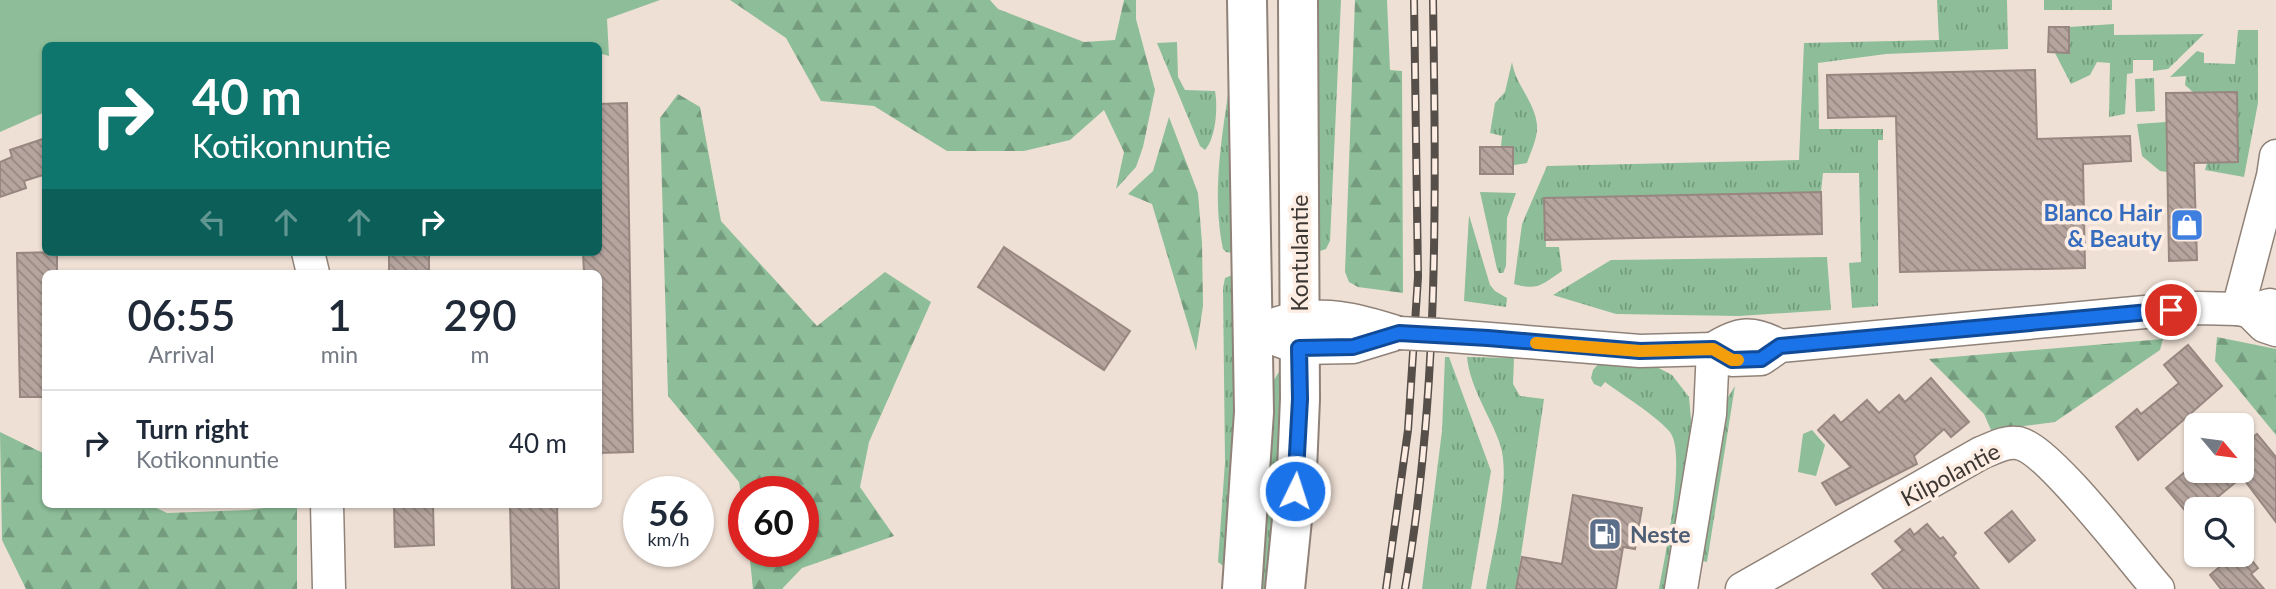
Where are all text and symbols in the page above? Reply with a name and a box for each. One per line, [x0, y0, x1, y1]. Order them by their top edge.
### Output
text: 40 m [192, 67, 302, 125]
icon: right [77, 70, 168, 161]
text: Kotikonnuntie [192, 126, 391, 165]
street label: Kontulantie [1285, 195, 1313, 312]
place label: Blanco Hair & Beauty [2043, 198, 2163, 252]
icon: left [194, 203, 232, 241]
icon: ahead [267, 203, 305, 241]
icon: ahead [340, 203, 378, 241]
icon: right [413, 203, 451, 241]
shop icon: Blanco Hair & Beauty [2168, 206, 2206, 244]
pin [2141, 280, 2201, 340]
text: 06:55 [127, 290, 235, 340]
text: 1 [327, 290, 352, 340]
text: 290 [444, 290, 517, 340]
icon: arrive [2152, 291, 2190, 329]
text: Arrival [148, 340, 215, 368]
text: min [321, 340, 358, 368]
text: m [471, 340, 490, 368]
text: Turn right [136, 413, 249, 445]
north arrow [2184, 413, 2254, 483]
map controls [2184, 413, 2254, 567]
icon: right [77, 424, 115, 462]
text: 40 m [509, 427, 567, 459]
street label: Kilpolantie [1896, 436, 2004, 512]
text: Kotikonnuntie [136, 445, 279, 473]
position arrow [1258, 454, 1332, 528]
speed limit sign: 60 [728, 476, 819, 567]
text: 56 [648, 491, 689, 533]
button: search [2184, 497, 2254, 567]
fuel station icon: Neste [1586, 515, 1624, 553]
place label: Neste [1630, 520, 1691, 548]
text: km/h [647, 528, 690, 550]

